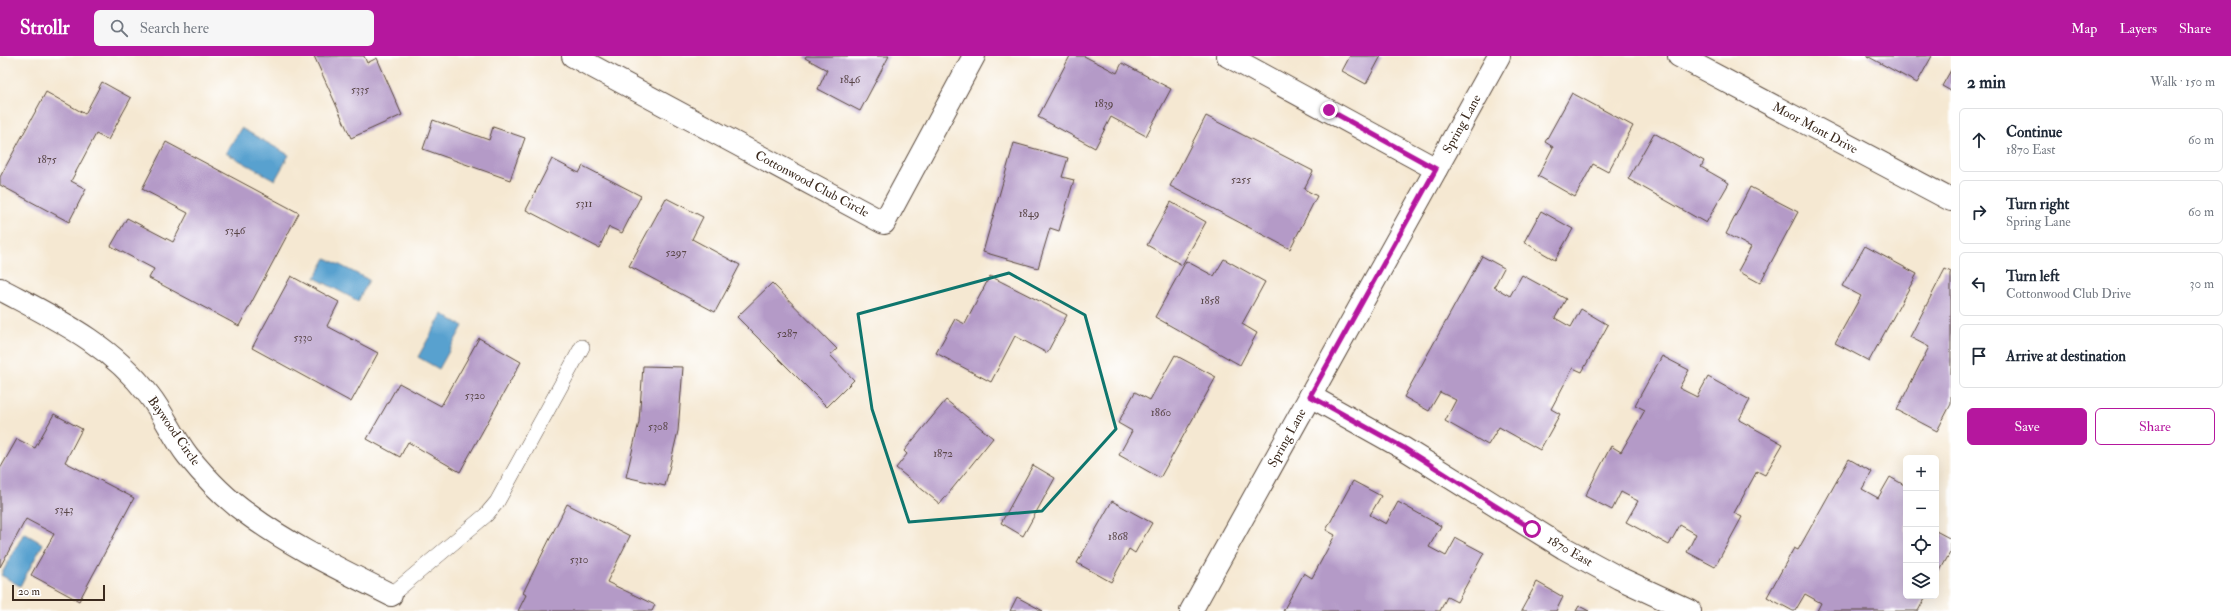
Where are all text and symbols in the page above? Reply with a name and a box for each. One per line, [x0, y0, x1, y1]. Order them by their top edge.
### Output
search box [94, 10, 374, 46]
text: Strollr [20, 16, 70, 40]
icon: search [108, 17, 130, 39]
text: Search here [140, 19, 209, 38]
text: Map [2071, 20, 2097, 37]
text: Layers [2119, 20, 2157, 37]
text: Share [2179, 20, 2211, 37]
text: 2 min [1967, 72, 2006, 93]
house number: 1846 [840, 73, 862, 86]
text: Walk · 150 m [2150, 74, 2215, 90]
house number: 5335 [351, 83, 369, 96]
street label: Spring Lane [1439, 91, 1486, 157]
house number: 1839 [1095, 97, 1113, 110]
street label: Moor Mont Drive [1770, 99, 1861, 157]
route end [1320, 101, 1338, 119]
text: Continue [2006, 123, 2062, 142]
icon: ahead [1968, 129, 1990, 151]
text: 60 m [2188, 132, 2214, 148]
text: 1870 East [2006, 142, 2055, 158]
street label: Cottonwood Club Circle [752, 147, 872, 221]
house number: 1875 [38, 153, 57, 166]
house number: 5255 [1231, 173, 1251, 186]
text: Turn right [2006, 195, 2069, 214]
house number: 5311 [576, 197, 593, 210]
icon: right [1968, 201, 1990, 223]
text: 60 m [2188, 204, 2214, 220]
house number: 1849 [1019, 207, 1039, 220]
text: Spring Lane [2006, 214, 2071, 230]
house number: 5346 [225, 224, 247, 237]
house number: 5297 [665, 246, 687, 259]
text: Turn left [2006, 267, 2060, 286]
icon: left [1968, 273, 1990, 295]
text: 30 m [2190, 276, 2214, 292]
text: Cottonwood Club Drive [2006, 286, 2131, 302]
house number: 1858 [1200, 294, 1220, 307]
house number: 5287 [777, 327, 797, 340]
house number: 5330 [294, 331, 313, 344]
icon: arrive [1968, 345, 1990, 367]
text: Arrive at destination [2006, 347, 2126, 366]
house number: 5320 [465, 389, 485, 402]
street label: Baywood Circle [143, 393, 204, 470]
street label: Spring Lane [1264, 405, 1311, 471]
house number: 1860 [1151, 406, 1171, 419]
button: Save [1967, 408, 2087, 445]
button: Share [2095, 408, 2215, 445]
house number: 5308 [648, 420, 668, 433]
house number: 1872 [933, 447, 953, 460]
map controls [1903, 455, 1939, 599]
button: + [1903, 455, 1939, 491]
button: − [1903, 491, 1939, 527]
house number: 5343 [54, 503, 74, 516]
route start [1523, 520, 1541, 538]
button: locate [1903, 527, 1939, 563]
house number: 1868 [1108, 530, 1128, 543]
street label: 1870 East [1545, 532, 1595, 570]
house number: 5310 [570, 553, 589, 566]
button: layers [1903, 563, 1939, 599]
scale bar [12, 583, 105, 602]
text: 20 m [18, 585, 40, 598]

